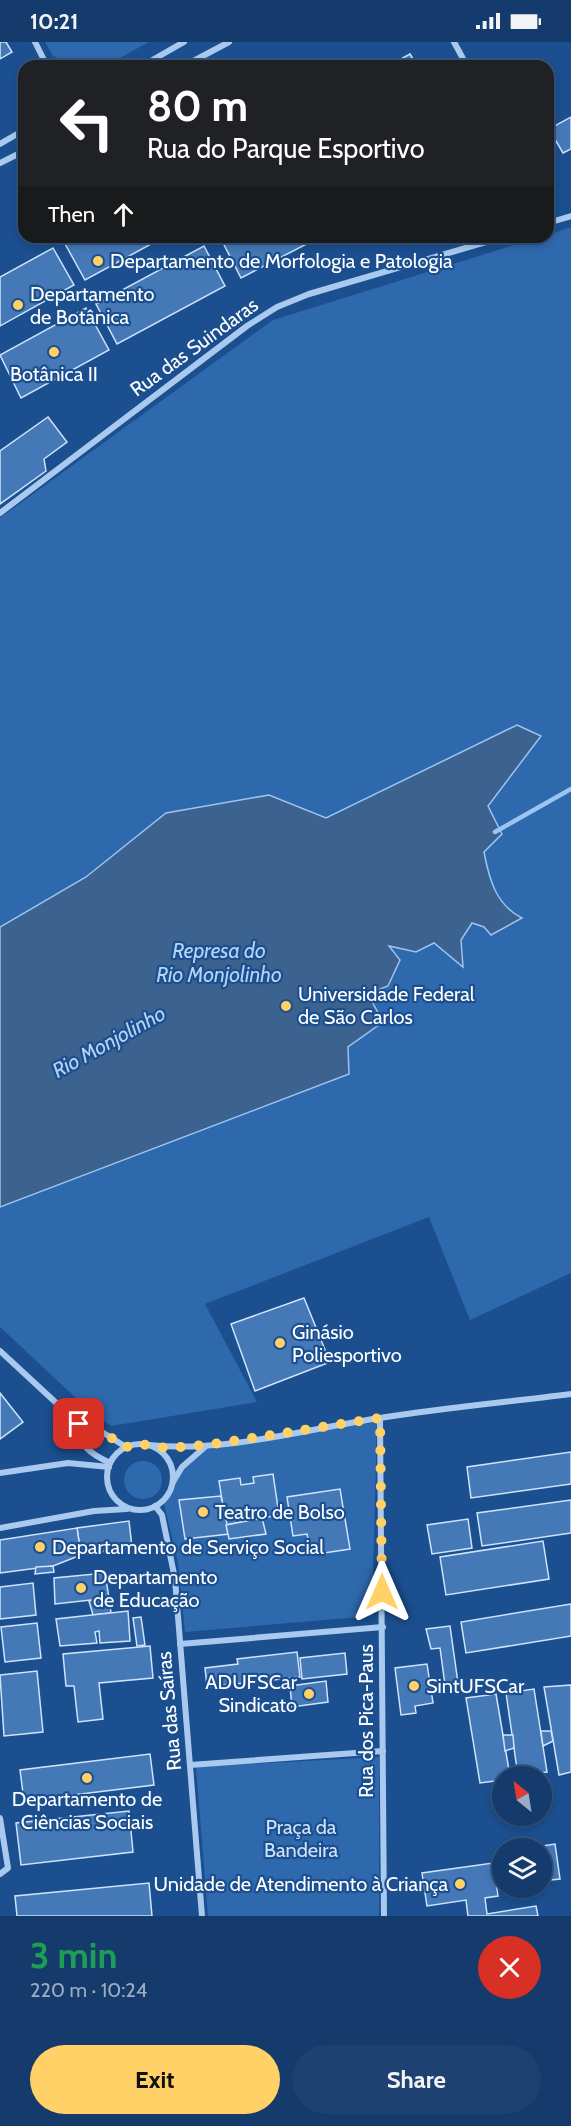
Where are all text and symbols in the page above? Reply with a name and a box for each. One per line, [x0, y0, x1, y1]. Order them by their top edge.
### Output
text: 10:21 [30, 8, 78, 35]
text: 80 m [147, 80, 248, 132]
icon: left [48, 84, 126, 162]
text: Rua do Parque Esportivo [147, 132, 424, 165]
icon: ahead [107, 198, 140, 231]
text: Then [48, 201, 95, 228]
place label: Departamento de Morfologia e Patologia [110, 249, 453, 273]
marker: Departamento de Morfologia e Patologia [91, 254, 105, 268]
place label: Departamento de Botânica [30, 282, 155, 329]
street label: Rua das Suindaras [125, 293, 263, 401]
marker: Departamento de Botânica [11, 298, 25, 312]
marker: Botânica II [47, 345, 61, 359]
place label: Botânica II [10, 362, 98, 386]
water label: Represa do Rio Monjolinho [156, 938, 282, 988]
place label: Universidade Federal de São Carlos [298, 982, 475, 1029]
marker: Universidade Federal de São Carlos [279, 999, 293, 1013]
water label: Rio Monjolinho [48, 1000, 170, 1084]
place label: Ginásio Poliesportivo [292, 1320, 402, 1367]
marker: Ginásio Poliesportivo [273, 1336, 287, 1350]
pin [53, 1398, 104, 1449]
icon: arrive [62, 1407, 95, 1440]
place label: Teatro de Bolso [215, 1500, 345, 1524]
marker: Teatro de Bolso [196, 1505, 210, 1519]
place label: Departamento de Serviço Social [52, 1535, 324, 1559]
marker: Departamento de Serviço Social [33, 1540, 47, 1554]
position arrow [350, 1560, 414, 1624]
place label: Departamento de Educação [93, 1565, 218, 1612]
marker: Departamento de Educação [74, 1581, 88, 1595]
street label: Rua dos Pica-Paus [354, 1644, 378, 1798]
street label: Rua das Saíras [152, 1650, 186, 1772]
place label: ADUFSCar Sindicato [205, 1670, 298, 1717]
place label: SintUFSCar [426, 1674, 525, 1698]
marker: SintUFSCar [407, 1679, 421, 1693]
marker: ADUFSCar Sindicato [302, 1687, 316, 1701]
north arrow [492, 1766, 552, 1826]
map controls [492, 1766, 552, 1898]
marker: Departamento de Ciências Sociais [80, 1771, 94, 1785]
place label: Departamento de Ciências Sociais [12, 1787, 162, 1834]
park label: Praça da Bandeira [264, 1815, 338, 1862]
button: layers [492, 1838, 552, 1898]
place label: Unidade de Atendimento à Criança [154, 1872, 448, 1896]
marker: Unidade de Atendimento à Criança [453, 1877, 467, 1891]
text: 3 min [30, 1933, 117, 1977]
button: close [478, 1936, 541, 1999]
text: 220 m · 10:24 [30, 1978, 147, 2002]
button: Exit [30, 2045, 280, 2114]
button: Share [292, 2045, 541, 2114]

